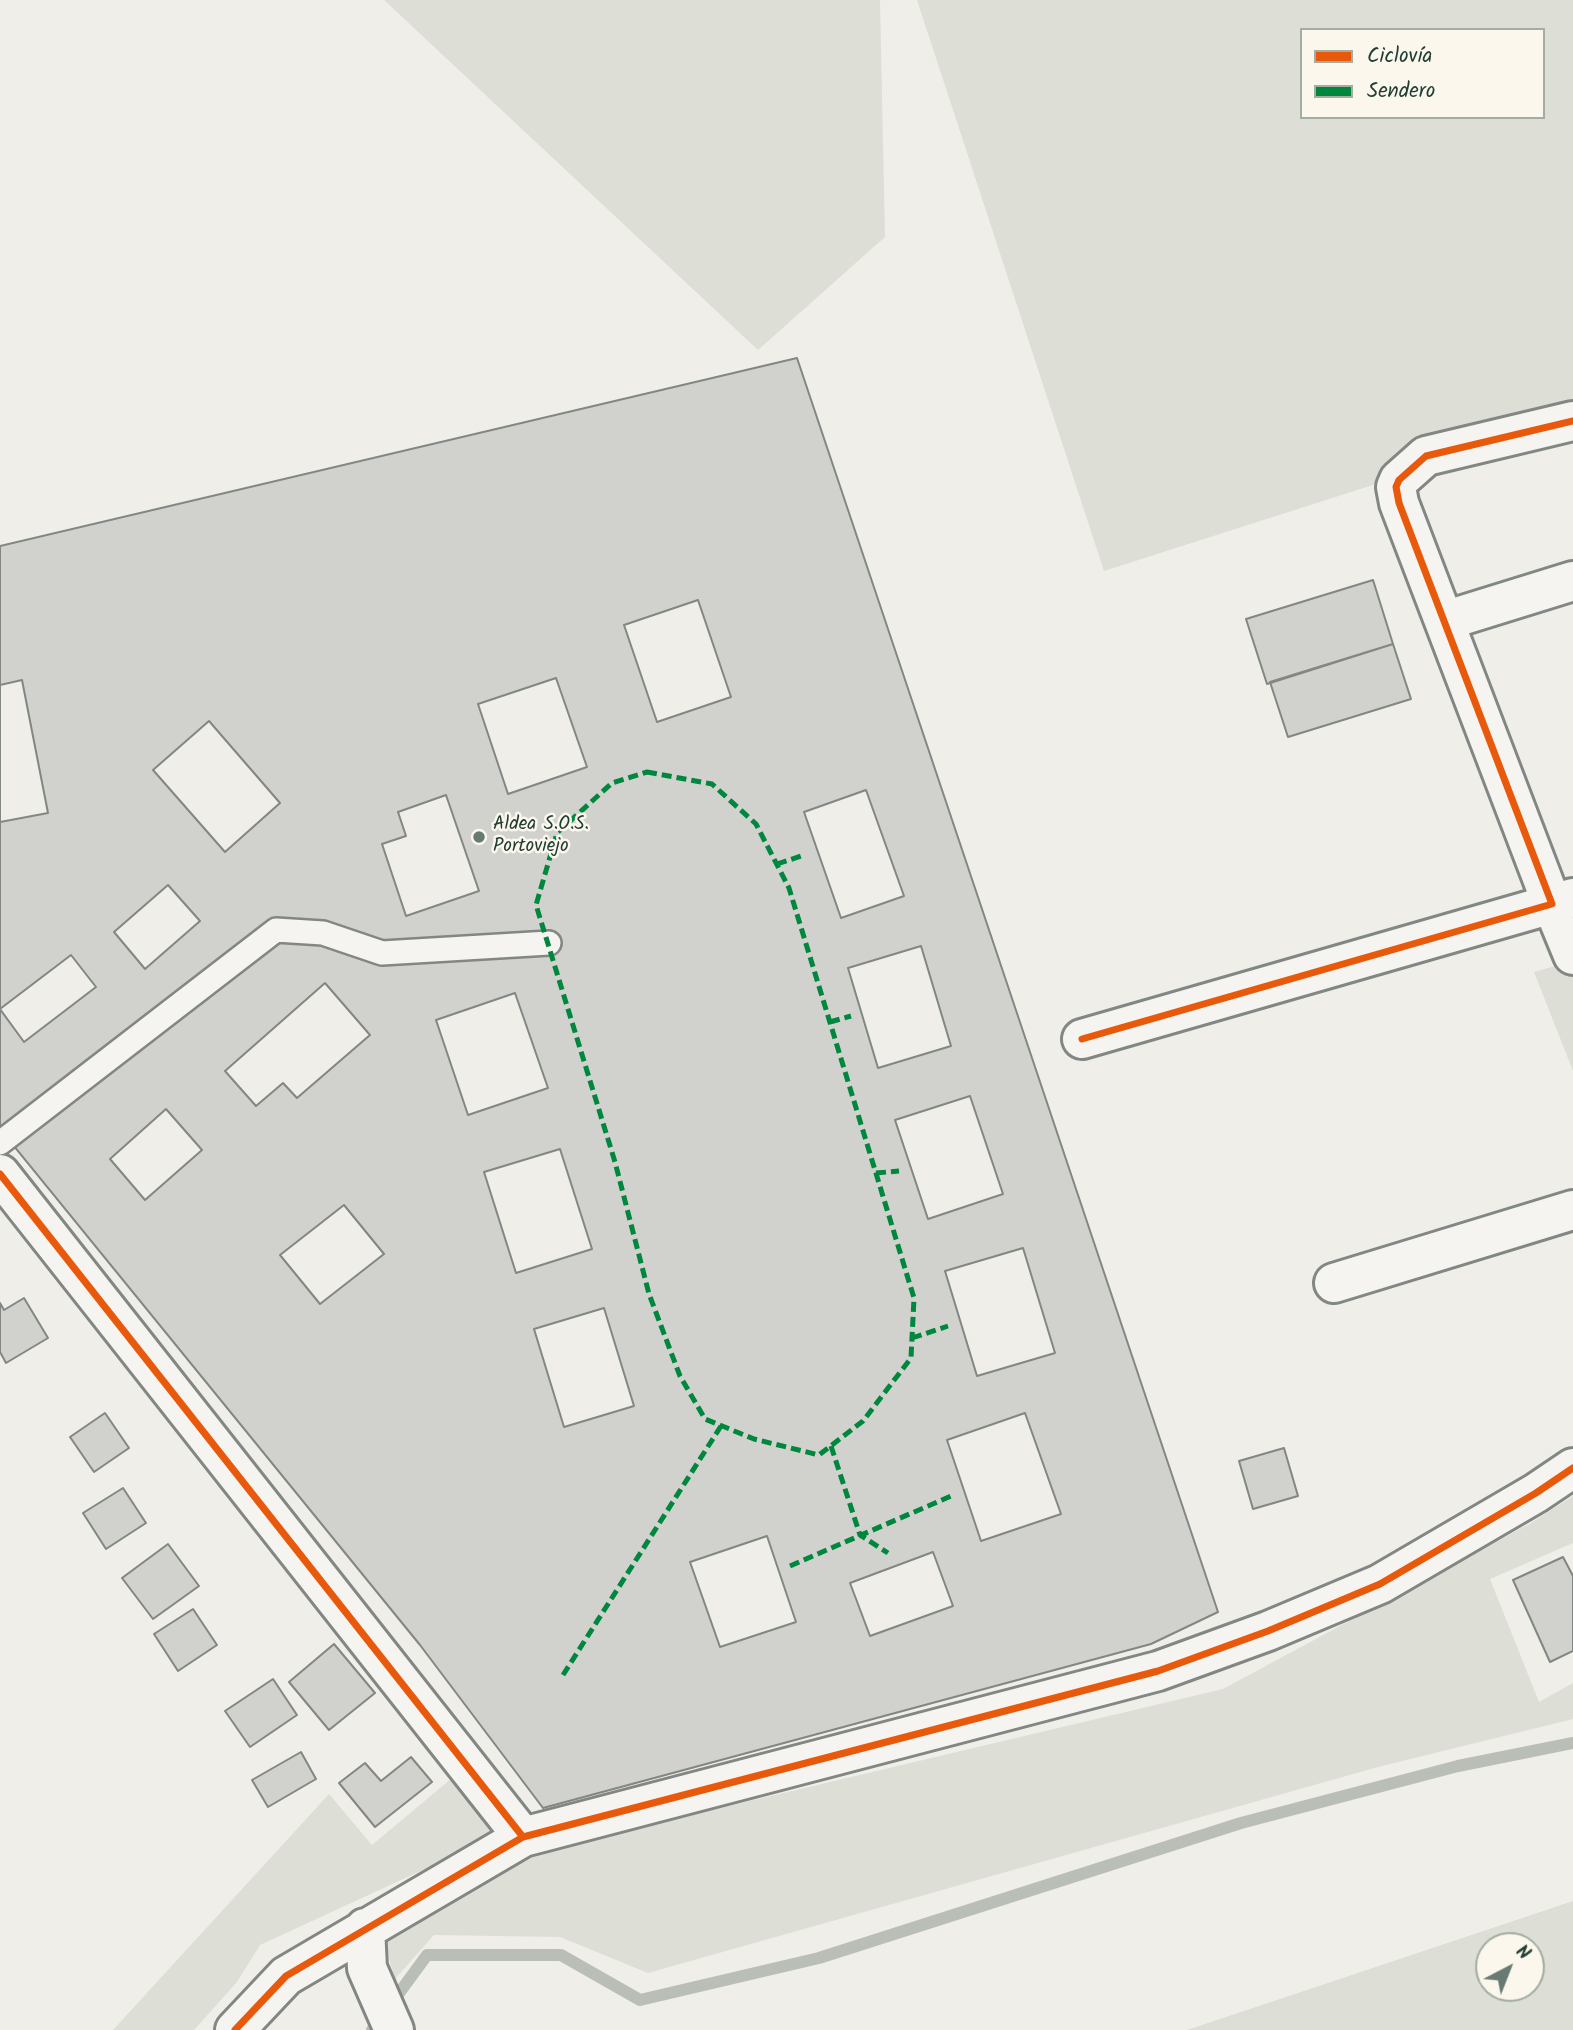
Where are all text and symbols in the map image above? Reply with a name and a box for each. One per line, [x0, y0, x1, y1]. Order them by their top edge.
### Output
legend [1300, 28, 1545, 119]
text: Ciclovía [1367, 40, 1432, 73]
text: Sendero [1367, 75, 1435, 108]
place label: Aldea S.O.S. Portoviejo [493, 815, 589, 859]
marker: Aldea S.O.S. Portoviejo [471, 829, 487, 845]
north arrow [1475, 1932, 1545, 2002]
text: N [1508, 1938, 1537, 1968]

